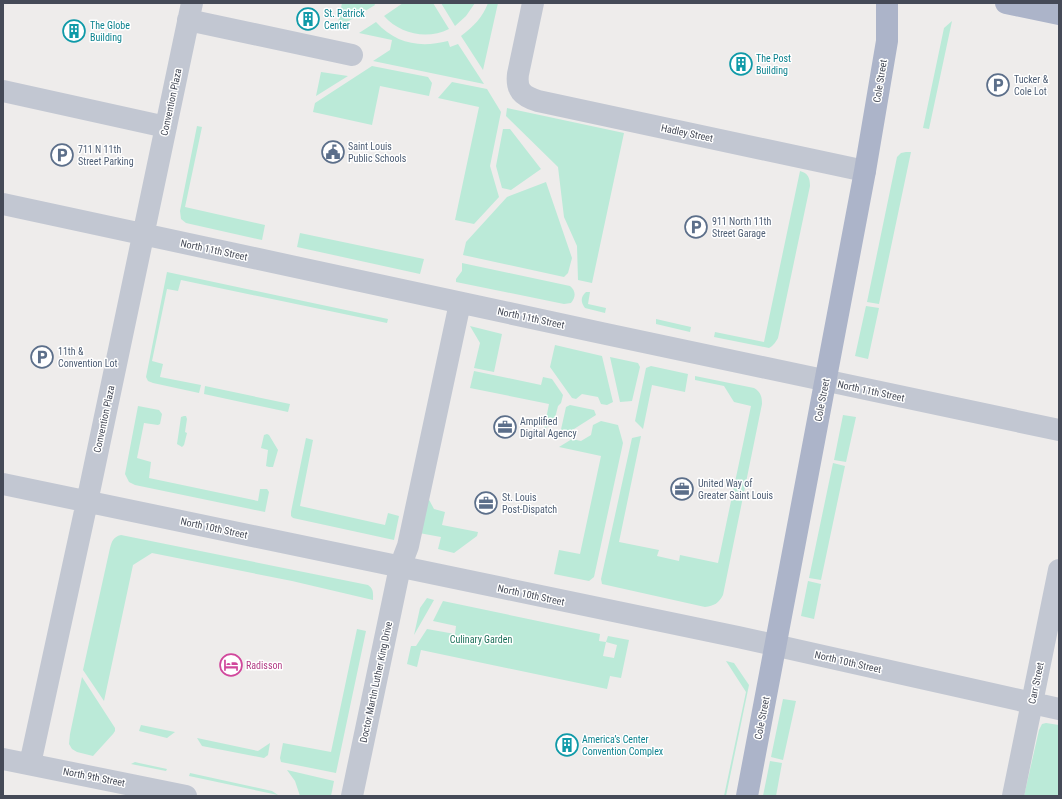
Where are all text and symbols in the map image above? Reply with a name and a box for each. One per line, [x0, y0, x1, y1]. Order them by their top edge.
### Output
building icon: St. Patrick Center [295, 6, 321, 32]
place label: St. Patrick Center [324, 8, 365, 31]
building icon: The Globe Building [61, 18, 87, 44]
place label: The Globe Building [90, 20, 130, 43]
building icon: The Post Building [728, 51, 754, 77]
place label: The Post Building [756, 53, 791, 76]
street label: Cole Street [871, 59, 889, 103]
street label: Convention Plaza [158, 67, 184, 137]
parking icon: Tucker & Cole Lot [985, 72, 1011, 98]
place label: Tucker & Cole Lot [1014, 74, 1049, 97]
street label: Hadley Street [660, 122, 714, 144]
public building icon: Saint Louis Public Schools [320, 139, 346, 165]
place label: Saint Louis Public Schools [348, 141, 407, 164]
parking icon: 711 N 11th Street Parking [49, 142, 75, 168]
place label: 711 N 11th Street Parking [78, 144, 134, 167]
parking icon: 911 North 11th Street Garage [683, 214, 709, 240]
place label: 911 North 11th Street Garage [712, 216, 772, 239]
street label: North 11th Street [180, 238, 248, 262]
street label: North 11th Street [497, 306, 565, 330]
parking icon: 11th & Convention Lot [29, 344, 55, 370]
place label: 11th & Convention Lot [58, 346, 117, 369]
street label: Cole Street [812, 378, 832, 422]
street label: North 11th Street [837, 379, 905, 403]
street label: Convention Plaza [91, 384, 117, 454]
office icon: Amplified Digital Agency [492, 414, 518, 440]
place label: Amplified Digital Agency [520, 416, 577, 439]
office icon: United Way of Greater Saint Louis [669, 476, 695, 502]
place label: United Way of Greater Saint Louis [698, 478, 774, 501]
office icon: St. Louis Post-Dispatch [473, 490, 499, 516]
place label: St. Louis Post-Dispatch [502, 492, 557, 515]
street label: North 10th Street [180, 516, 248, 540]
street label: North 10th Street [497, 583, 565, 607]
street label: Doctor Martin Luther King Drive [358, 620, 394, 744]
park label: Culinary Garden [450, 634, 512, 645]
street label: North 10th Street [814, 649, 882, 675]
hotel icon: Radisson [218, 652, 244, 678]
place label: Radisson [246, 660, 282, 671]
street label: Carr Street [1026, 661, 1046, 705]
street label: Cole Street [752, 696, 772, 740]
building icon: America’s Center Convention Complex [554, 732, 580, 758]
place label: America’s Center Convention Complex [582, 734, 664, 757]
street label: North 9th Street [62, 766, 126, 788]

